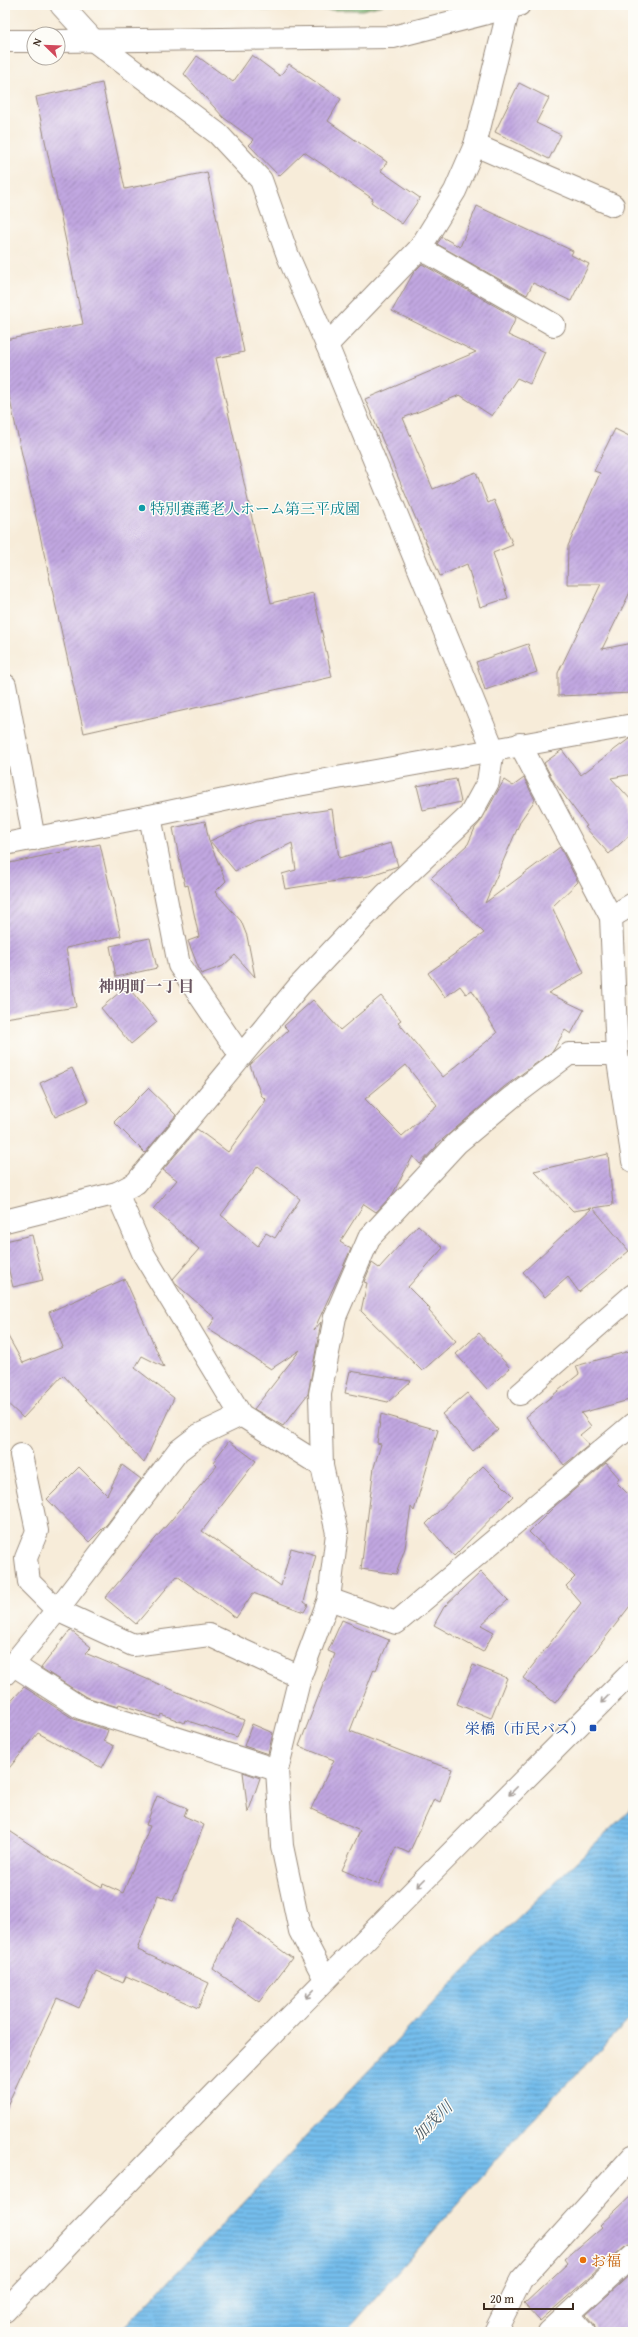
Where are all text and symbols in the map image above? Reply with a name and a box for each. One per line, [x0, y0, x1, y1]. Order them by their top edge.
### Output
north arrow [26, 26, 66, 66]
text: N [28, 35, 46, 49]
place label: 特別養護老人ホーム第三平成園 [150, 498, 360, 519]
marker: 特別養護老人ホーム第三平成園 [137, 503, 147, 513]
district label: 神明町一丁目 [98, 974, 194, 998]
one-way arrow [600, 1694, 610, 1704]
place label: 栄橋（市民バス） [465, 1718, 585, 1739]
marker: 栄橋（市民バス） [588, 1723, 598, 1733]
one-way arrow [508, 1786, 518, 1796]
one-way arrow [416, 1878, 426, 1887]
one-way arrow [305, 1989, 314, 1999]
water label: 加茂川 [407, 2094, 459, 2146]
place label: お福 [591, 2250, 621, 2271]
marker: お福 [578, 2255, 588, 2265]
scale bar [484, 2285, 573, 2311]
text: 20 m [490, 2290, 514, 2307]

